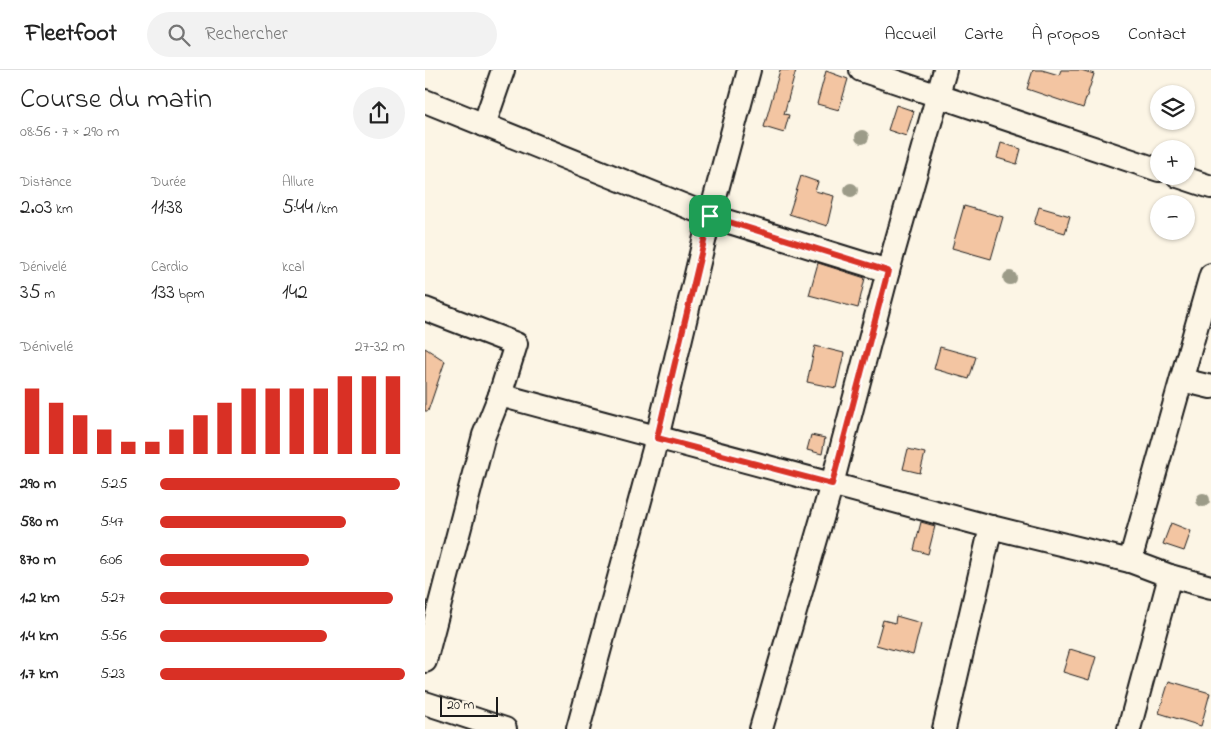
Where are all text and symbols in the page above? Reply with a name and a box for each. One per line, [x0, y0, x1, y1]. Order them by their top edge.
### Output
search box [147, 12, 497, 57]
text: Fleetfoot [25, 17, 117, 52]
icon: search [165, 21, 193, 49]
text: Rechercher [205, 21, 288, 48]
text: Accueil [884, 22, 936, 48]
text: Carte [964, 22, 1003, 48]
text: À propos [1031, 22, 1100, 48]
text: Contact [1128, 22, 1186, 48]
text: Course du matin [20, 80, 212, 121]
map controls [1150, 85, 1195, 240]
button: layers [1150, 85, 1195, 130]
button: share [353, 87, 405, 139]
text: 08:56 · 7 × 290 m [20, 120, 119, 144]
button: + [1150, 140, 1195, 185]
text: Distance [20, 172, 72, 193]
text: Durée [151, 172, 186, 193]
text: Allure [282, 172, 314, 193]
text: 2.03 [20, 193, 52, 223]
text: 11:38 [151, 193, 183, 223]
text: 5:44 [282, 193, 313, 223]
pin [689, 195, 731, 237]
button: − [1150, 195, 1195, 240]
text: km [52, 199, 73, 220]
text: /km [313, 199, 338, 220]
icon: arrive [696, 202, 724, 230]
text: Dénivelé [20, 257, 67, 278]
text: Cardio [151, 257, 188, 278]
text: kcal [282, 257, 304, 278]
text: 35 [20, 278, 41, 308]
text: 133 [151, 278, 175, 308]
text: 142 [282, 278, 308, 308]
text: m [41, 284, 55, 305]
text: bpm [175, 284, 204, 305]
text: Dénivelé [20, 335, 73, 359]
text: 27–32 m [355, 335, 405, 359]
text: 290 m [20, 472, 56, 496]
text: 5:25 [100, 472, 128, 496]
text: 580 m [20, 510, 58, 534]
text: 5:47 [100, 510, 124, 534]
text: 870 m [20, 548, 56, 572]
text: 6:06 [100, 548, 122, 572]
text: 1.2 km [20, 586, 60, 610]
text: 5:27 [100, 586, 125, 610]
text: 1.4 km [20, 624, 58, 648]
text: 5:56 [100, 624, 127, 648]
text: 1.7 km [20, 662, 58, 686]
text: 5:23 [100, 662, 125, 686]
scale bar [440, 694, 497, 717]
text: 20 m [447, 695, 474, 716]

